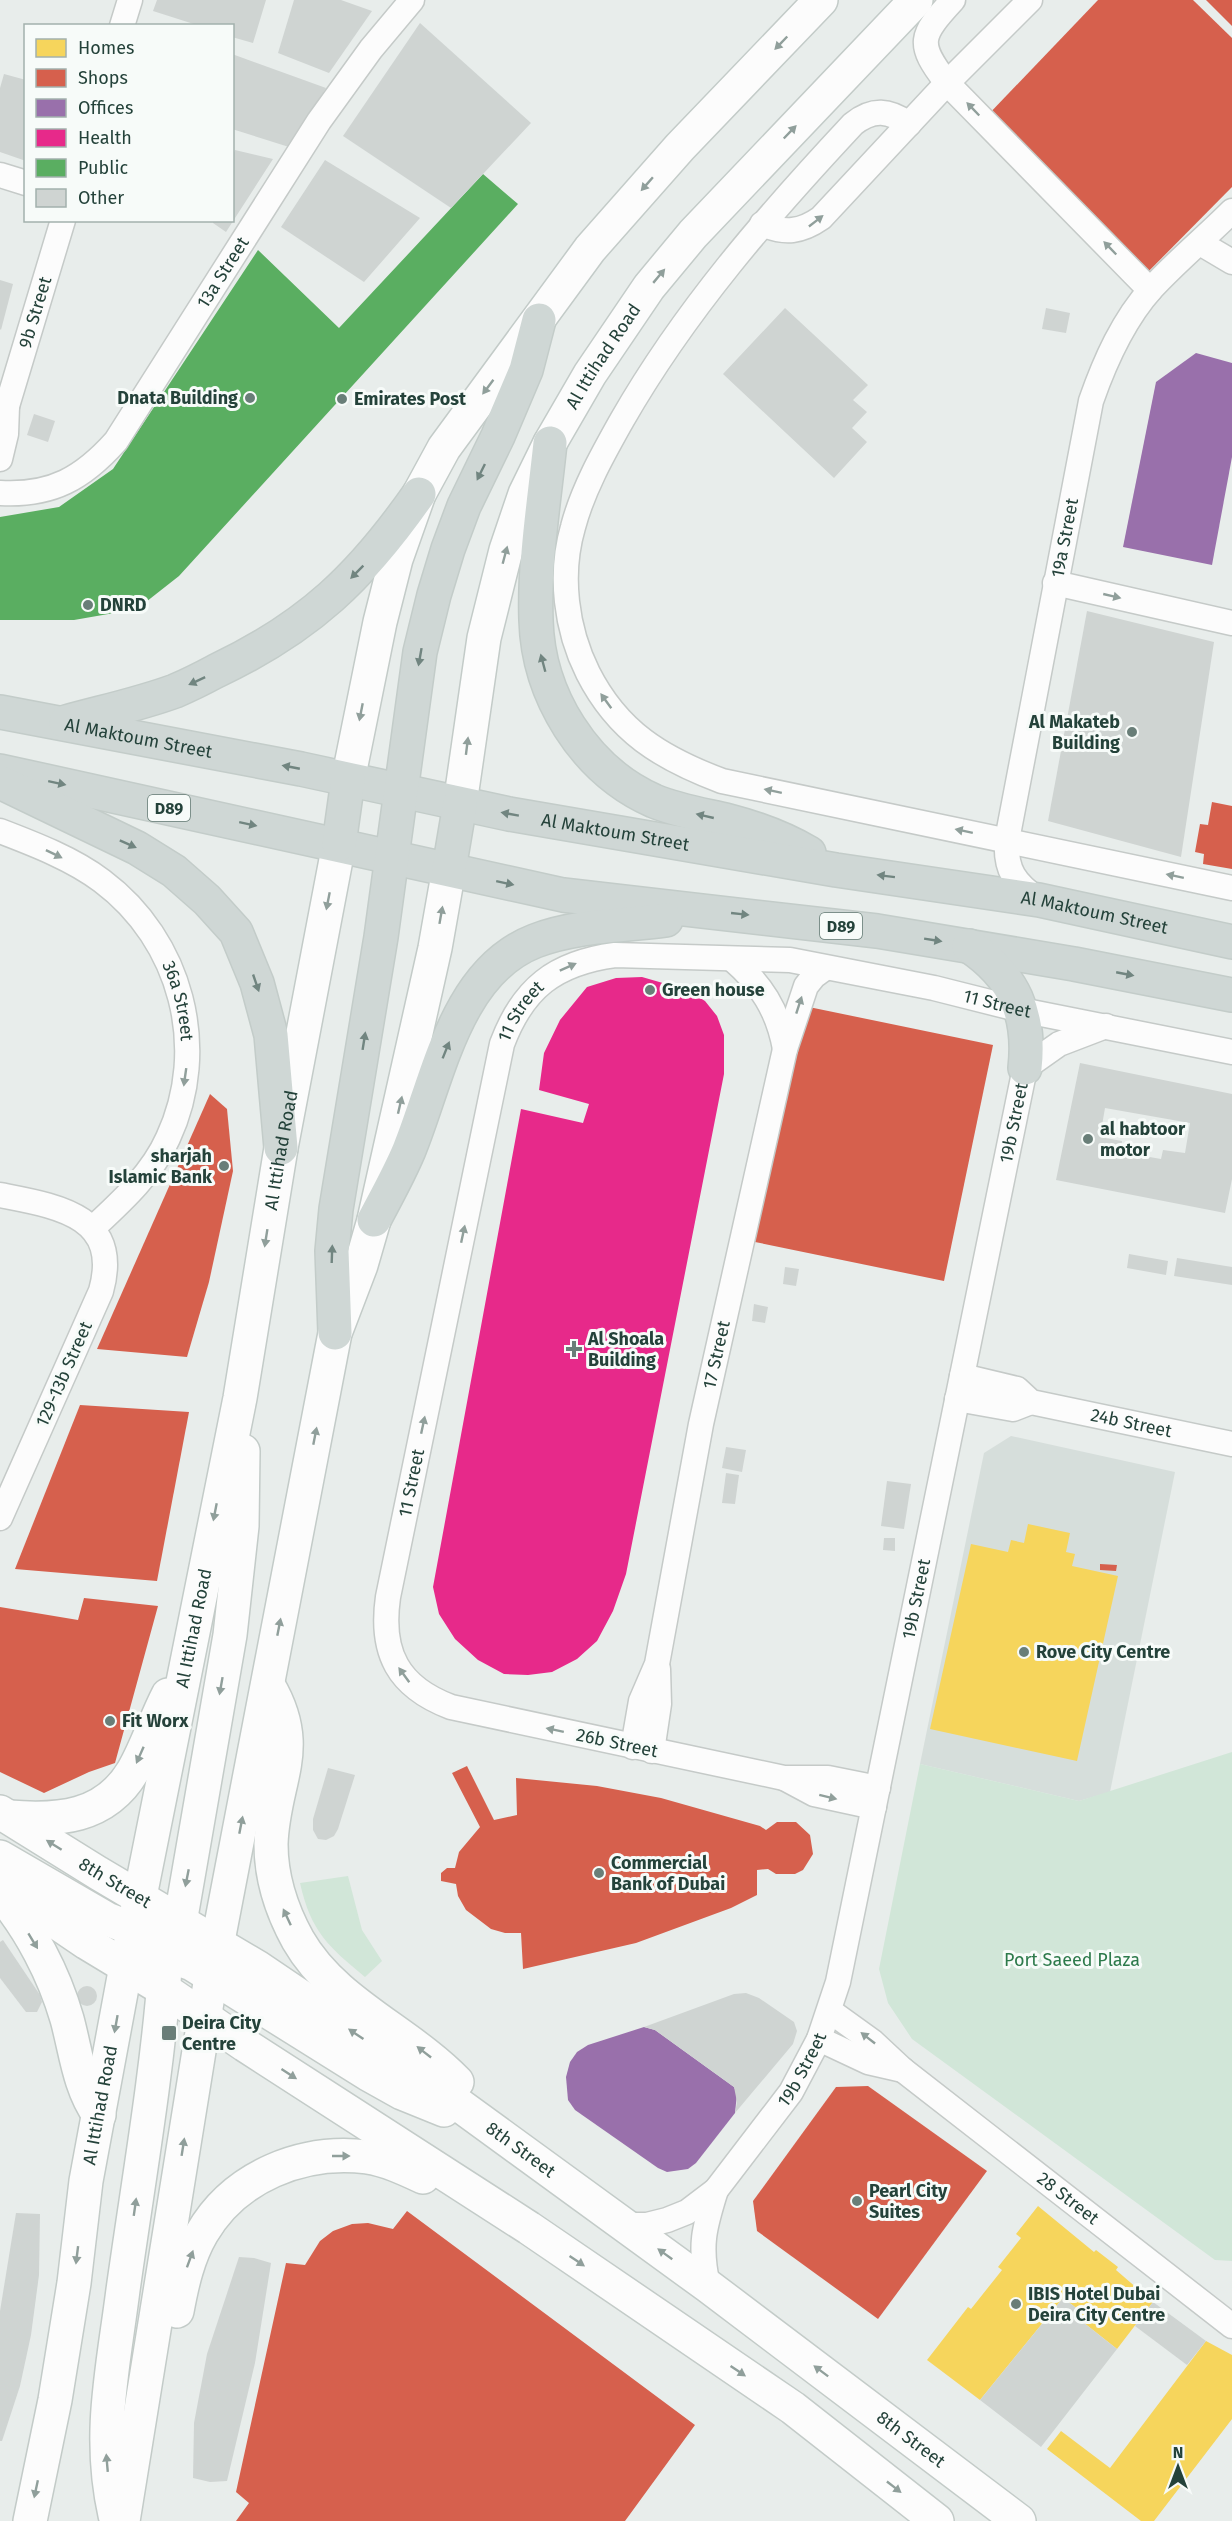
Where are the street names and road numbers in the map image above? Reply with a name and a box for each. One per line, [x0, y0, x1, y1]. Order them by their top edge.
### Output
street label: 13a Street [192, 232, 254, 312]
street label: 9b Street [14, 273, 57, 351]
street label: Al Ittihad Road [561, 300, 645, 413]
street label: 19a Street [1046, 496, 1083, 579]
street label: Al Maktoum Street [63, 713, 215, 763]
road number: D89 [148, 795, 190, 821]
street label: Al Maktoum Street [540, 809, 691, 856]
street label: Al Maktoum Street [1020, 886, 1171, 939]
road number: D89 [820, 913, 862, 939]
street label: 36a Street [157, 957, 198, 1042]
street label: 11 Street [493, 975, 549, 1045]
street label: 11 Street [961, 985, 1033, 1023]
street label: 19b Street [995, 1080, 1033, 1165]
street label: Al Ittihad Road [260, 1089, 303, 1212]
street label: 129-13b Street [31, 1317, 97, 1430]
street label: 17 Street [698, 1318, 735, 1391]
street label: 24b Street [1089, 1404, 1174, 1442]
street label: 11 Street [394, 1446, 429, 1519]
street label: 19b Street [897, 1556, 935, 1641]
street label: Al Ittihad Road [171, 1567, 217, 1690]
street label: 26b Street [574, 1724, 660, 1762]
street label: 8th Street [75, 1853, 156, 1913]
street label: 19b Street [773, 2029, 831, 2111]
street label: Al Ittihad Road [78, 2043, 122, 2167]
street label: 8th Street [482, 2117, 560, 2183]
street label: 28 Street [1033, 2167, 1104, 2230]
street label: 8th Street [872, 2406, 950, 2473]

